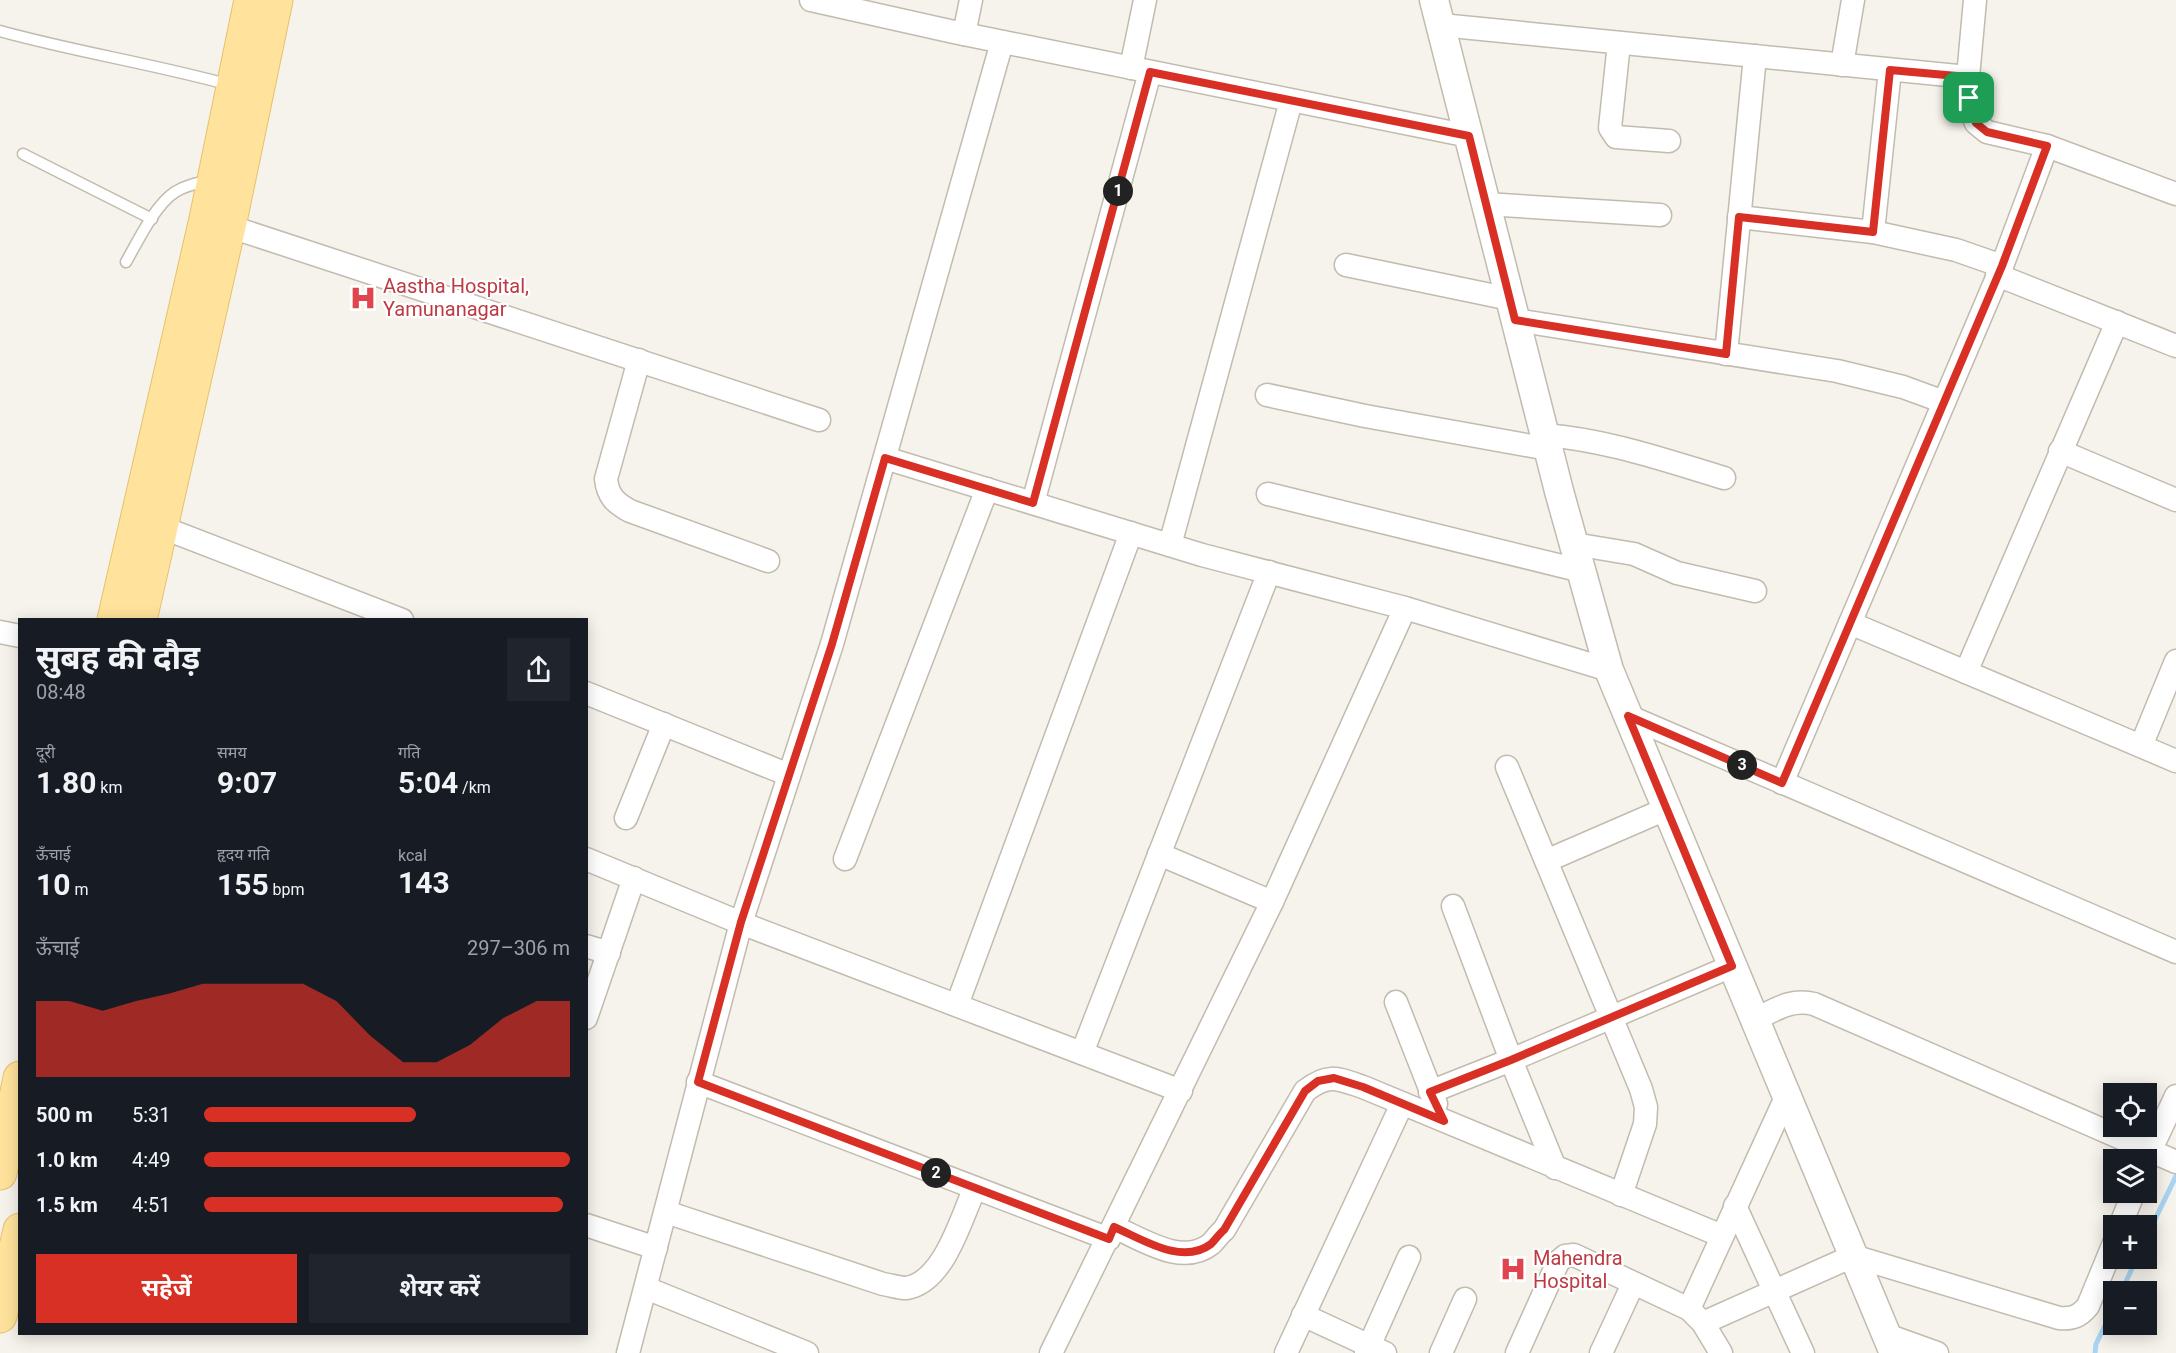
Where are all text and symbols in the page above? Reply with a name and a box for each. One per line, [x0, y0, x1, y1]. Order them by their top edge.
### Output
pin [1943, 72, 1994, 123]
icon: arrive [1952, 81, 1985, 114]
pin: 1 [1103, 176, 1133, 206]
text: 1 [1113, 181, 1123, 200]
place label: Aastha Hospital, Yamunanagar [383, 274, 529, 321]
hospital icon: Aastha Hospital, Yamunanagar [348, 283, 378, 313]
text: सुबह की दौड़ [36, 638, 200, 677]
button: share [507, 638, 570, 701]
text: 08:48 [36, 680, 86, 704]
text: दूरी [36, 743, 55, 762]
text: समय [217, 743, 247, 762]
text: गति [398, 743, 420, 762]
pin: 3 [1727, 750, 1757, 780]
text: 3 [1737, 755, 1747, 774]
text: 1.80 [36, 765, 96, 800]
text: 9:07 [217, 765, 277, 800]
text: 5:04 [398, 765, 458, 800]
text: km [96, 778, 122, 797]
text: /km [458, 778, 491, 797]
text: ऊँचाई [36, 845, 71, 864]
text: हृदय गति [217, 845, 270, 864]
text: kcal [398, 846, 427, 865]
text: 143 [398, 865, 450, 900]
text: 10 [36, 867, 70, 902]
text: 155 [217, 867, 269, 902]
text: m [70, 880, 88, 899]
text: bpm [269, 880, 305, 899]
text: ऊँचाई [36, 936, 79, 960]
text: 297–306 m [467, 936, 570, 960]
map controls [2103, 1083, 2157, 1335]
button: locate [2103, 1083, 2157, 1137]
text: 500 m [36, 1103, 93, 1127]
text: 5:31 [132, 1103, 171, 1127]
text: 1.0 km [36, 1148, 98, 1172]
text: 4:49 [132, 1148, 171, 1172]
button: layers [2103, 1149, 2157, 1203]
pin: 2 [921, 1158, 951, 1188]
text: 2 [931, 1163, 941, 1182]
text: 1.5 km [36, 1193, 98, 1217]
text: 4:51 [132, 1193, 171, 1217]
button: + [2103, 1215, 2157, 1269]
place label: Mahendra Hospital [1533, 1246, 1623, 1293]
button: सहेजें [36, 1254, 297, 1323]
button: शेयर करें [309, 1254, 570, 1323]
hospital icon: Mahendra Hospital [1498, 1254, 1528, 1284]
button: − [2103, 1281, 2157, 1335]

